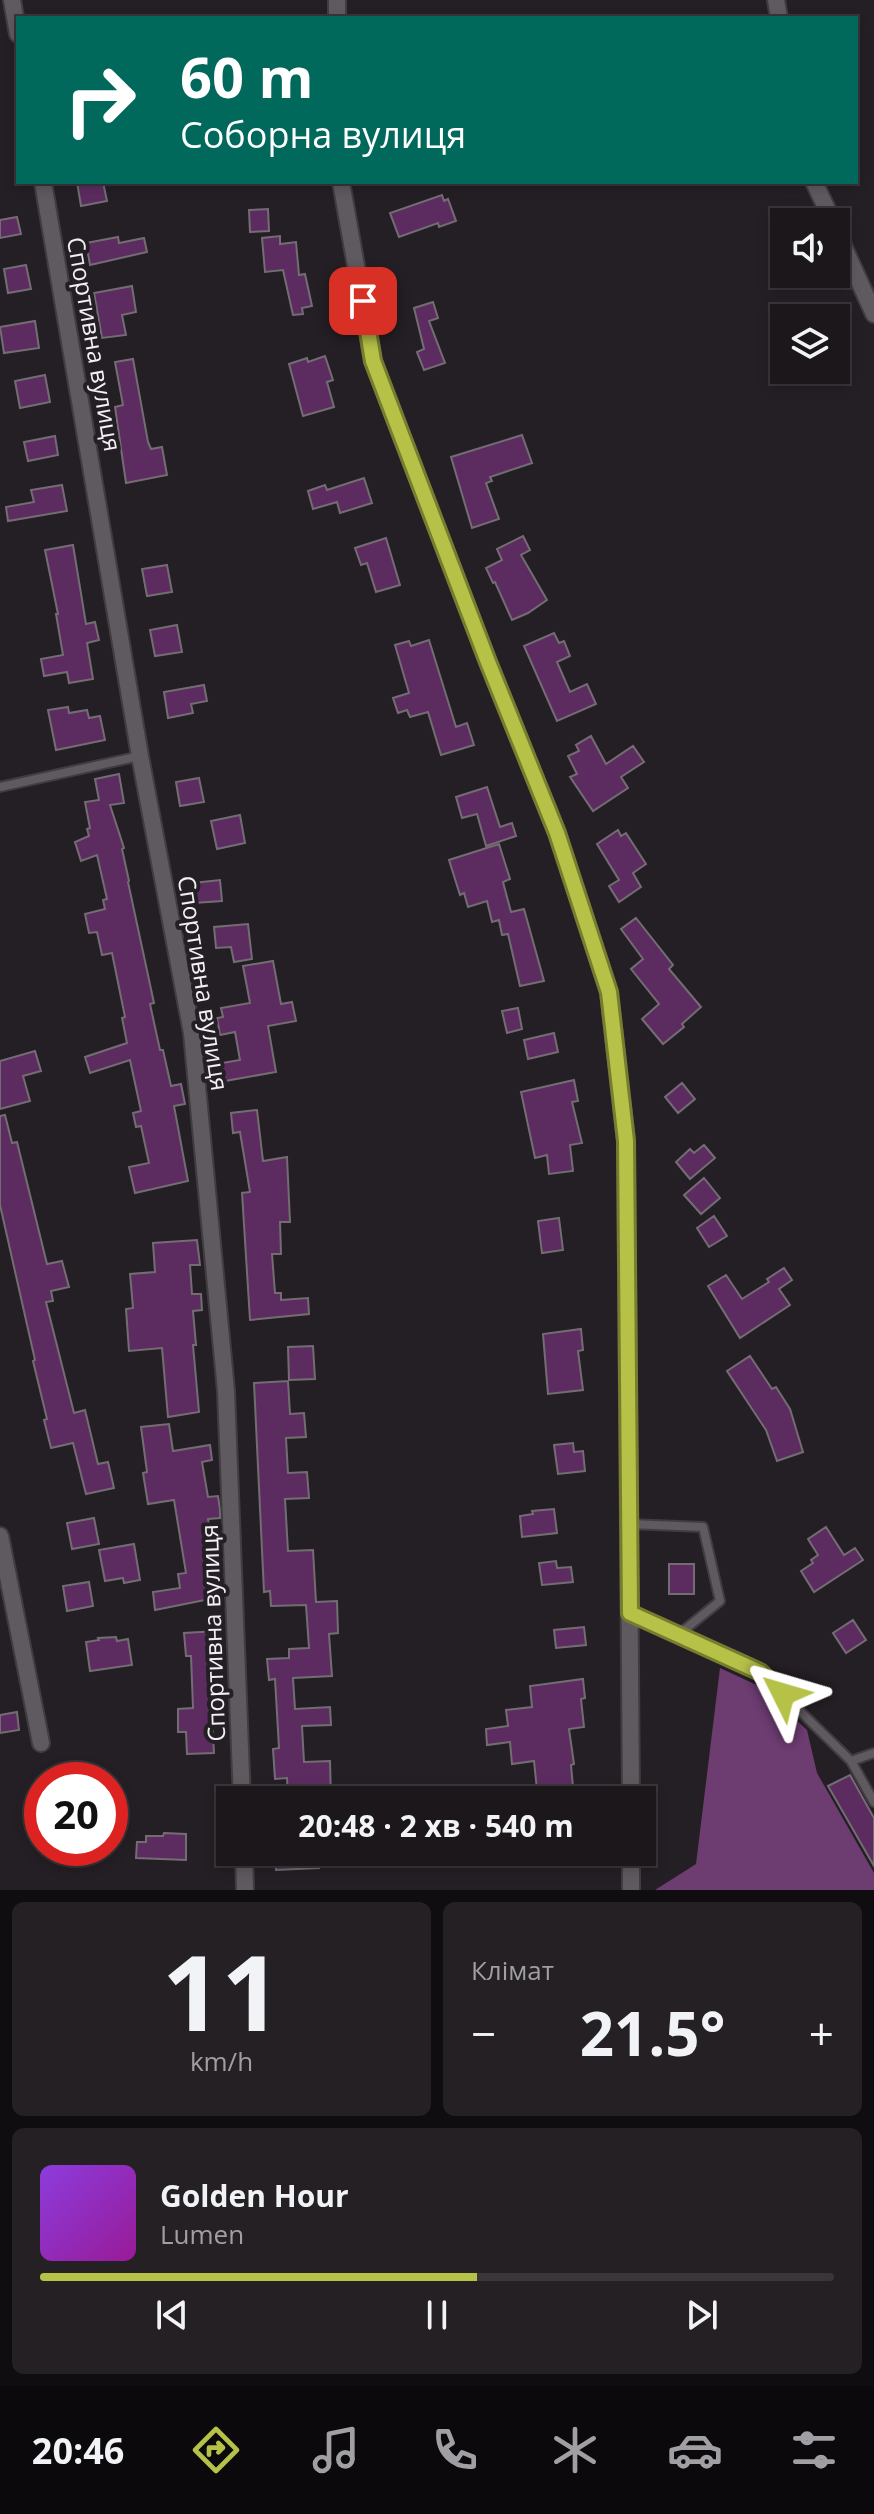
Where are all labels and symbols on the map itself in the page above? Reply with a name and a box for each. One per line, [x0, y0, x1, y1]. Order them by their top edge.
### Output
street label: Спортивна вулиця [60, 234, 130, 454]
pin [329, 267, 397, 335]
street label: Спортивна вулиця [171, 873, 237, 1093]
street label: Спортивна вулиця [192, 1524, 232, 1742]
position arrow [741, 1652, 825, 1736]
speed limit sign: 20 [24, 1762, 128, 1866]

